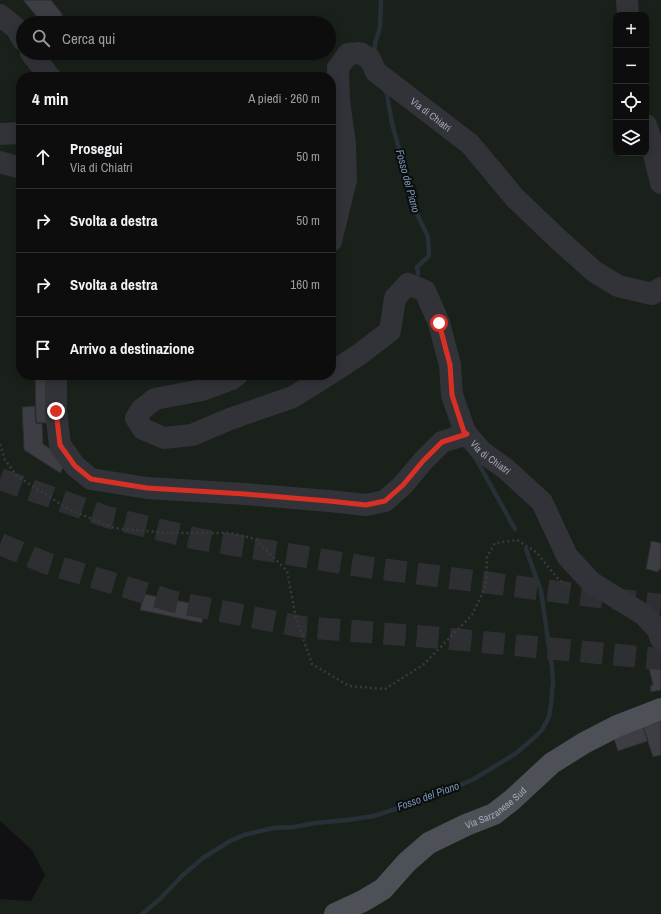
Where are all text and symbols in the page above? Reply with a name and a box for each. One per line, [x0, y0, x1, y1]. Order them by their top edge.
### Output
map controls [613, 12, 649, 156]
button: + [613, 12, 649, 48]
search box [16, 16, 336, 60]
icon: search [30, 27, 52, 49]
text: Cerca qui [62, 28, 115, 49]
button: − [613, 48, 649, 84]
button: locate [613, 84, 649, 120]
text: 4 min [32, 87, 68, 110]
text: A piedi · 260 m [248, 90, 320, 107]
street label: Via di Chiatri [408, 94, 454, 134]
button: layers [613, 120, 649, 156]
text: Prosegui [70, 138, 123, 159]
icon: ahead [32, 146, 54, 168]
text: 50 m [296, 148, 320, 165]
water label: Fosso del Piano [393, 148, 423, 214]
text: Via di Chiatri [70, 159, 133, 176]
icon: right [32, 210, 54, 232]
text: Svolta a destra [70, 210, 158, 231]
text: 50 m [296, 212, 320, 229]
icon: right [32, 274, 54, 296]
text: Svolta a destra [70, 274, 158, 295]
text: 160 m [290, 276, 320, 293]
route start [430, 314, 448, 332]
icon: arrive [32, 338, 54, 360]
text: Arrivo a destinazione [70, 338, 194, 359]
route end [47, 402, 65, 420]
street label: Via di Chiatri [468, 437, 514, 477]
water label: Fosso del Piano [395, 778, 461, 814]
street label: Via Sarzanese Sud [463, 784, 529, 831]

